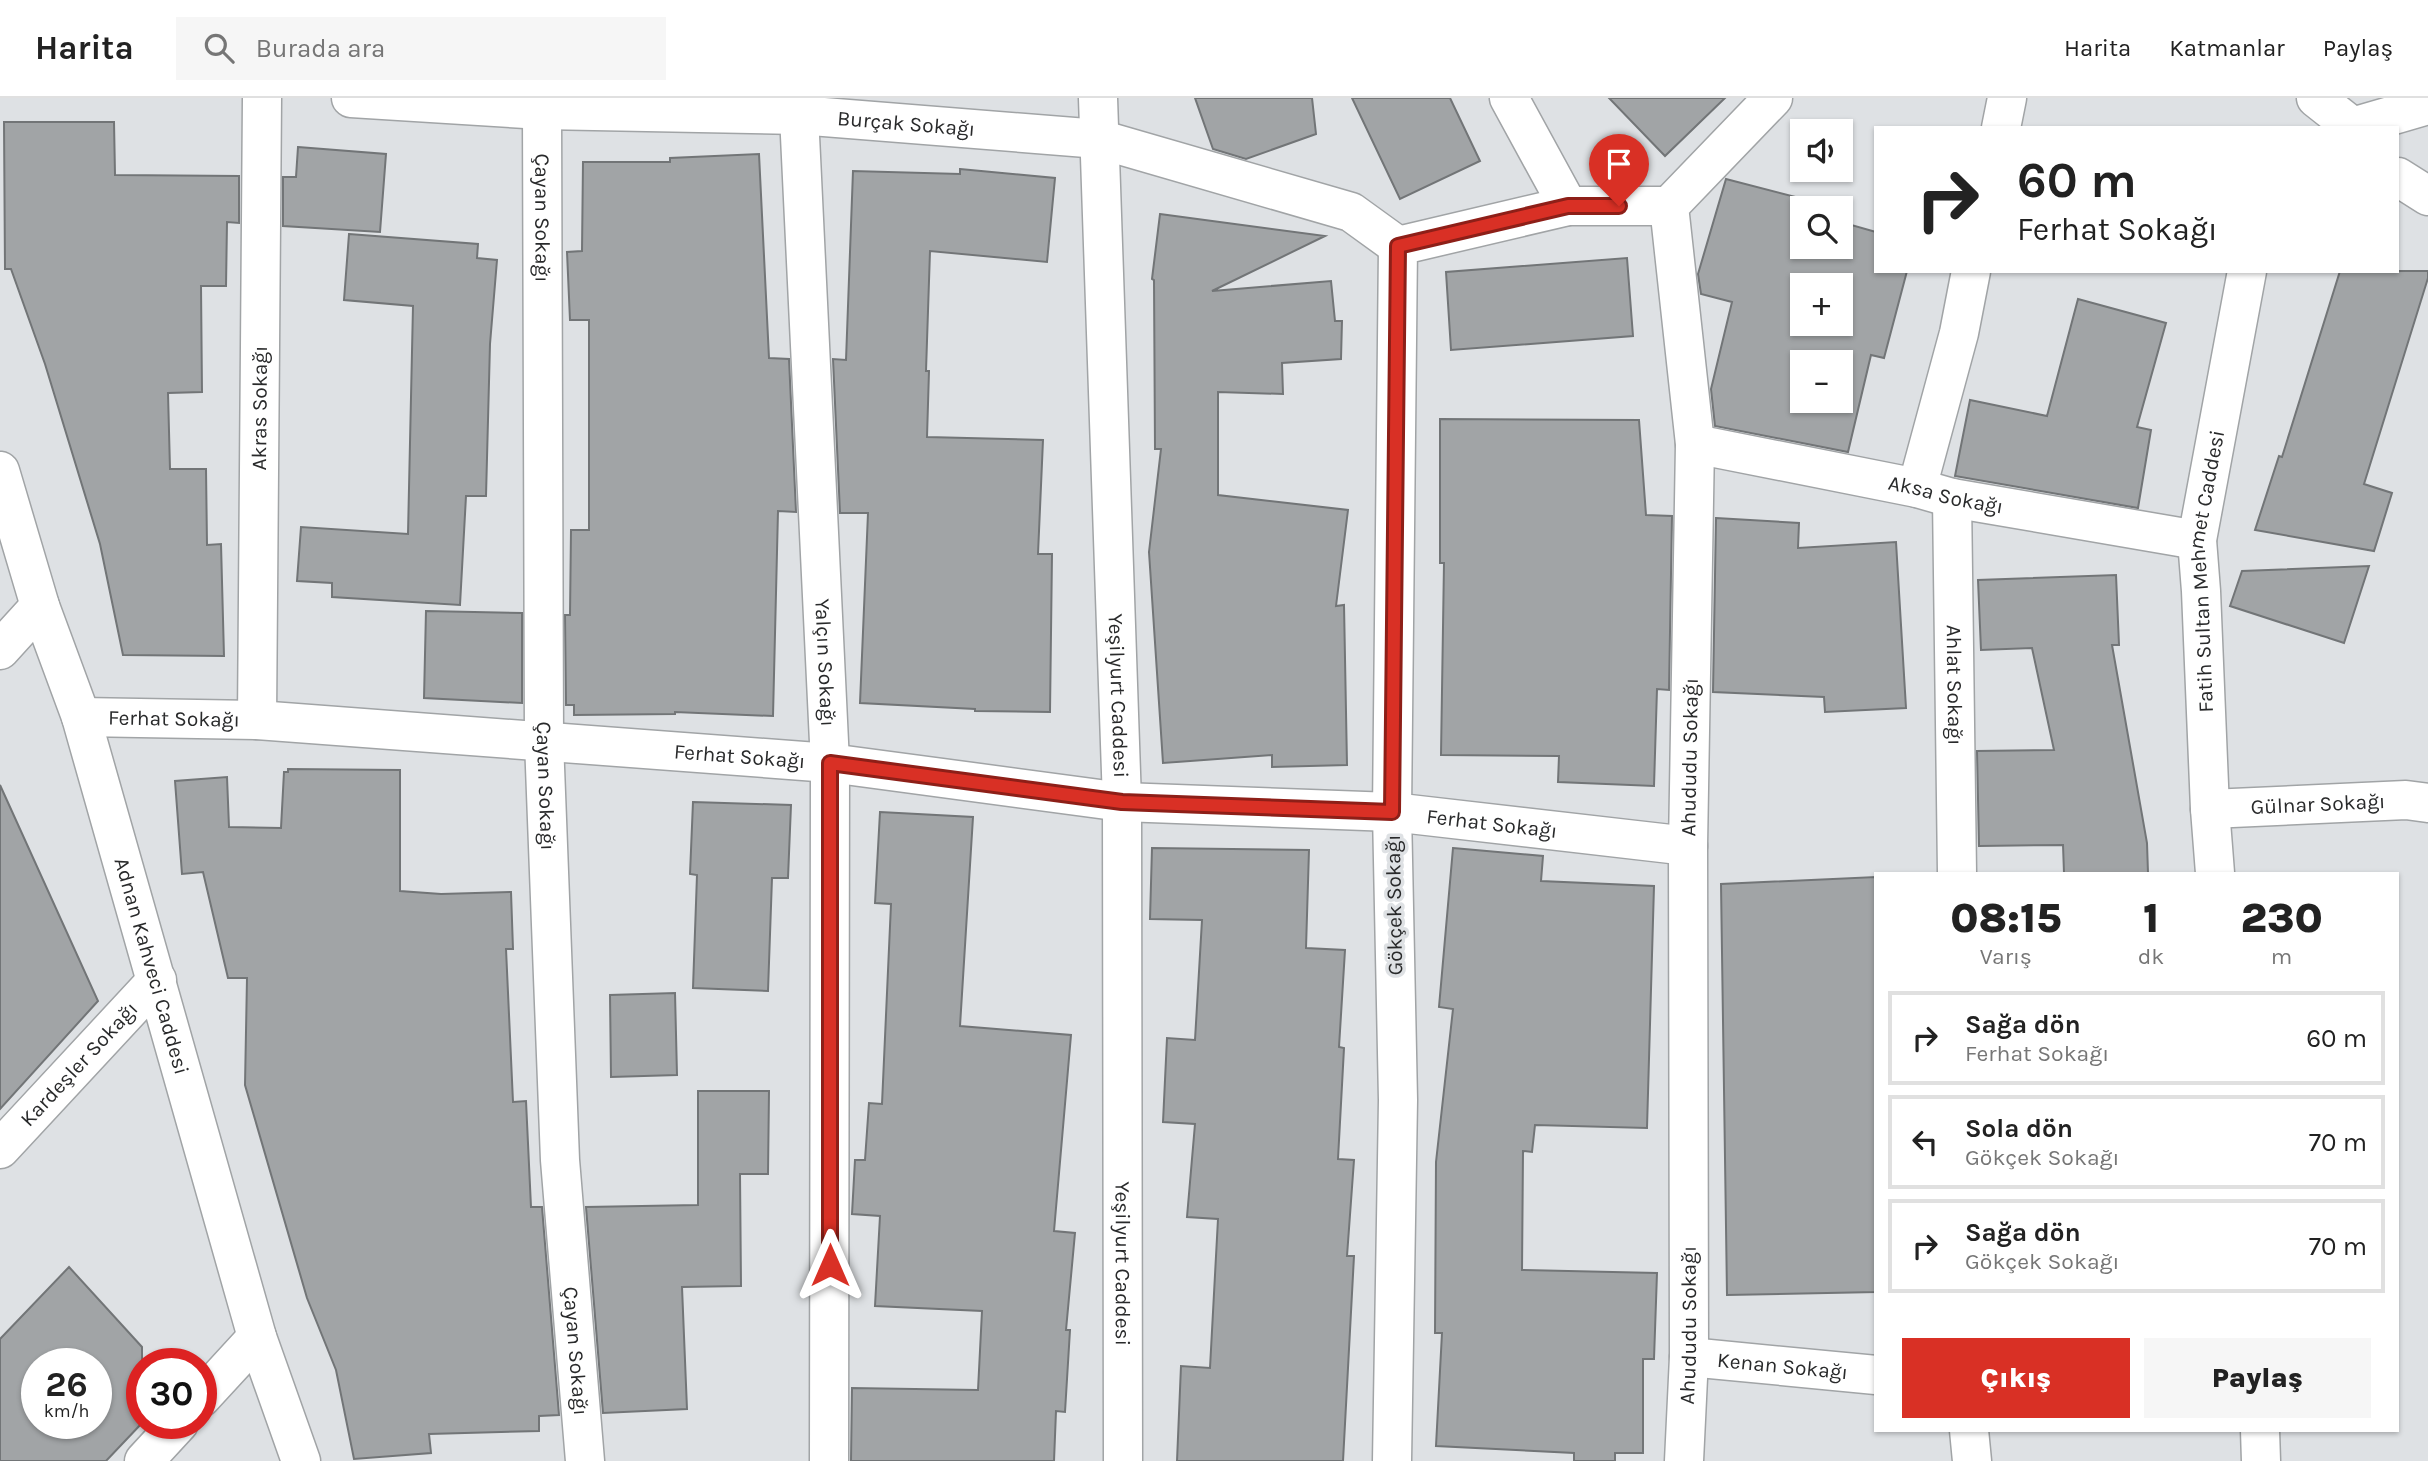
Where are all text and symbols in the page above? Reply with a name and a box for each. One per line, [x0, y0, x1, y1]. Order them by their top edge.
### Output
search box [176, 17, 666, 80]
text: Harita [35, 29, 134, 67]
icon: search [200, 29, 238, 67]
text: Burada ara [256, 33, 385, 64]
text: Harita [2064, 34, 2131, 62]
text: Katmanlar [2169, 34, 2285, 62]
text: Paylaş [2323, 34, 2393, 62]
street label: Burçak Sokağı [836, 106, 976, 141]
map controls [1790, 119, 1853, 413]
button: sound [1790, 119, 1853, 182]
pin [1589, 134, 1649, 206]
icon: arrive [1600, 145, 1638, 183]
text: 60 m [2017, 152, 2137, 209]
street label: Çayan Sokağı [530, 153, 555, 283]
icon: right [1902, 154, 1993, 245]
button: search [1790, 196, 1853, 259]
text: Ferhat Sokağı [2017, 211, 2218, 248]
button: + [1790, 273, 1853, 336]
street label: Akras Sokağı [247, 345, 272, 471]
button: − [1790, 350, 1853, 413]
street label: Fatih Sultan Mehmet Caddesi [2184, 428, 2229, 713]
street label: Aksa Sokağı [1886, 471, 2005, 519]
street label: Yalçın Sokağı [810, 598, 840, 727]
street label: Yeşilyurt Caddesi [1104, 613, 1133, 778]
street label: Ahlat Sokağı [1942, 624, 1967, 746]
street label: Ahududu Sokağı [1676, 678, 1703, 837]
street label: Ferhat Sokağı [108, 705, 240, 732]
street label: Çayan Sokağı [532, 721, 560, 851]
street label: Ferhat Sokağı [673, 739, 806, 773]
street label: Gülnar Sokağı [2250, 789, 2386, 819]
street label: Ferhat Sokağı [1425, 804, 1559, 843]
street label: Gökçek Sokağı [1381, 834, 1407, 976]
street label: Adnan Kahveci Caddesi [110, 855, 194, 1077]
text: 08:15 [1950, 893, 2061, 943]
text: 1 [2143, 893, 2159, 943]
text: 230 [2240, 893, 2323, 943]
text: Varış [1980, 943, 2032, 970]
text: dk [2138, 943, 2164, 970]
text: m [2271, 943, 2292, 970]
street label: Kardeşler Sokağı [15, 997, 143, 1131]
text: Sağa dön [1965, 1009, 2081, 1040]
icon: right [1906, 1019, 1944, 1057]
text: 60 m [2306, 1023, 2367, 1054]
text: Ferhat Sokağı [1965, 1040, 2109, 1067]
text: Sola dön [1965, 1113, 2073, 1144]
icon: left [1906, 1123, 1944, 1161]
text: 70 m [2309, 1127, 2367, 1158]
text: Gökçek Sokağı [1965, 1144, 2119, 1171]
street label: Yeşilyurt Caddesi [1111, 1181, 1135, 1346]
text: Sağa dön [1965, 1217, 2081, 1248]
icon: right [1906, 1227, 1944, 1265]
position arrow [793, 1228, 867, 1302]
text: 70 m [2309, 1231, 2367, 1262]
street label: Ahududu Sokağı [1675, 1246, 1701, 1405]
text: Gökçek Sokağı [1965, 1248, 2119, 1275]
street label: Çayan Sokağı [559, 1286, 593, 1416]
button: Çıkış [1902, 1338, 2130, 1418]
button: Paylaş [2144, 1338, 2371, 1418]
speed limit sign: 30 [126, 1348, 217, 1439]
street label: Kenan Sokağı [1716, 1348, 1849, 1384]
text: 26 [45, 1364, 88, 1405]
text: km/h [44, 1400, 89, 1422]

